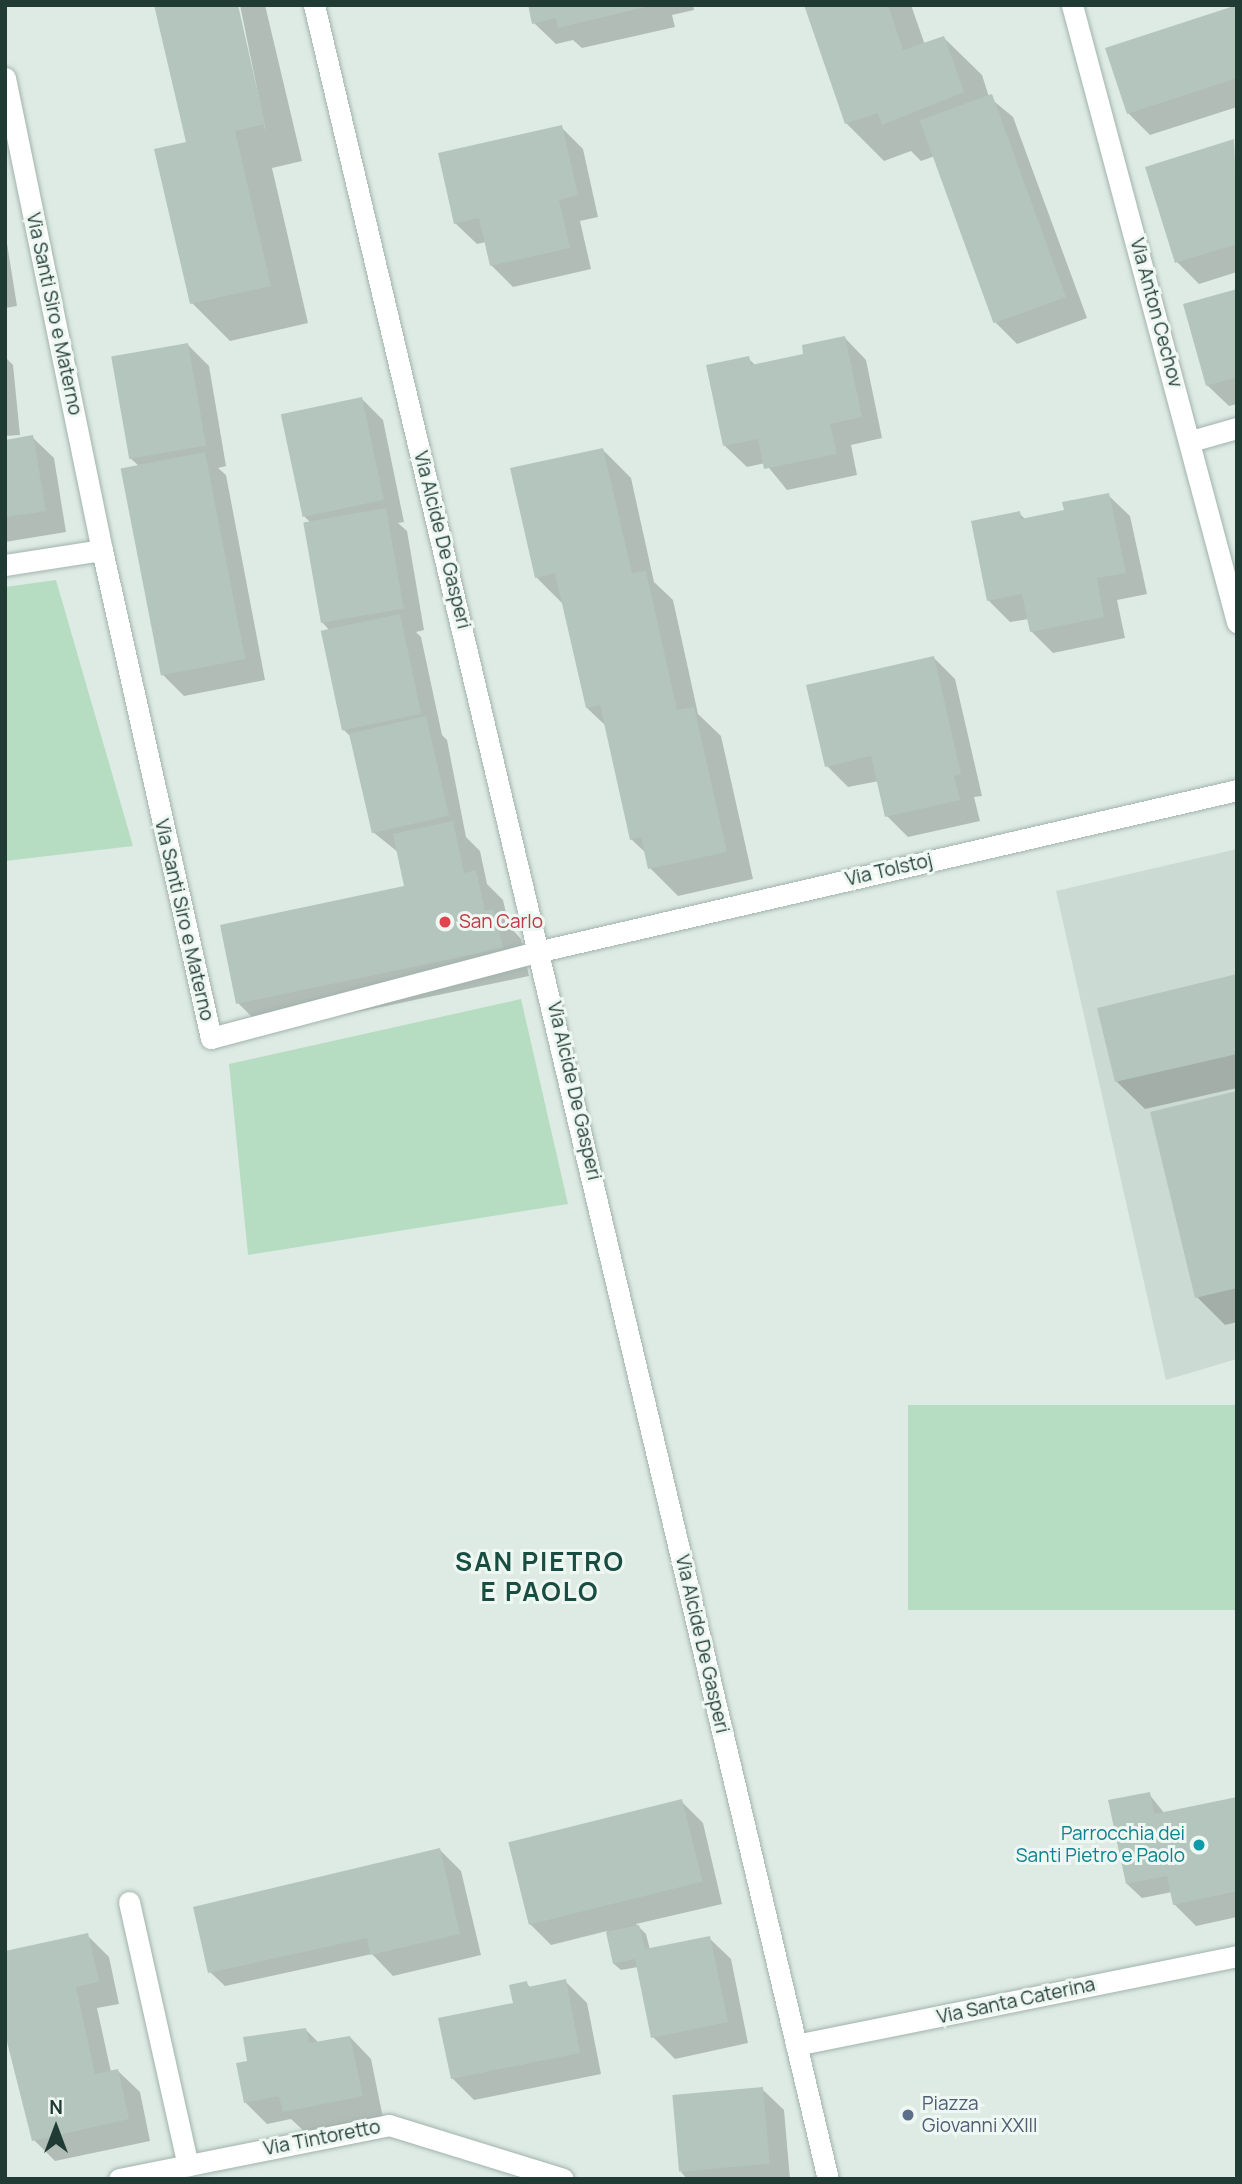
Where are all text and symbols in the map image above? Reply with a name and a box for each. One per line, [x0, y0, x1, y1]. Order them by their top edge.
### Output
street label: Via Santi Siro e Materno [21, 211, 87, 417]
street label: Via Anton Cechov [1125, 236, 1187, 390]
street label: Via Alcide De Gasperi [409, 449, 475, 631]
street label: Via Santi Siro e Materno [150, 817, 218, 1023]
street label: Via Tolstoj [843, 849, 935, 891]
place label: San Carlo [459, 911, 543, 933]
marker: San Carlo [437, 914, 453, 930]
street label: Via Alcide De Gasperi [542, 1000, 606, 1182]
district label: SAN PIETRO E PAOLO [456, 1546, 624, 1608]
street label: Via Alcide De Gasperi [670, 1553, 734, 1735]
place label: Parrocchia dei Santi Pietro e Paolo [1016, 1823, 1185, 1867]
marker: Parrocchia dei Santi Pietro e Paolo [1191, 1837, 1207, 1853]
street label: Via Santa Caterina [935, 1973, 1097, 2029]
north arrow [21, 2093, 91, 2163]
place label: Piazza Giovanni XXIII [922, 2093, 1037, 2137]
text: N [49, 2094, 63, 2120]
marker: Piazza Giovanni XXIII [900, 2107, 916, 2123]
street label: Via Tintoretto [262, 2116, 382, 2160]

